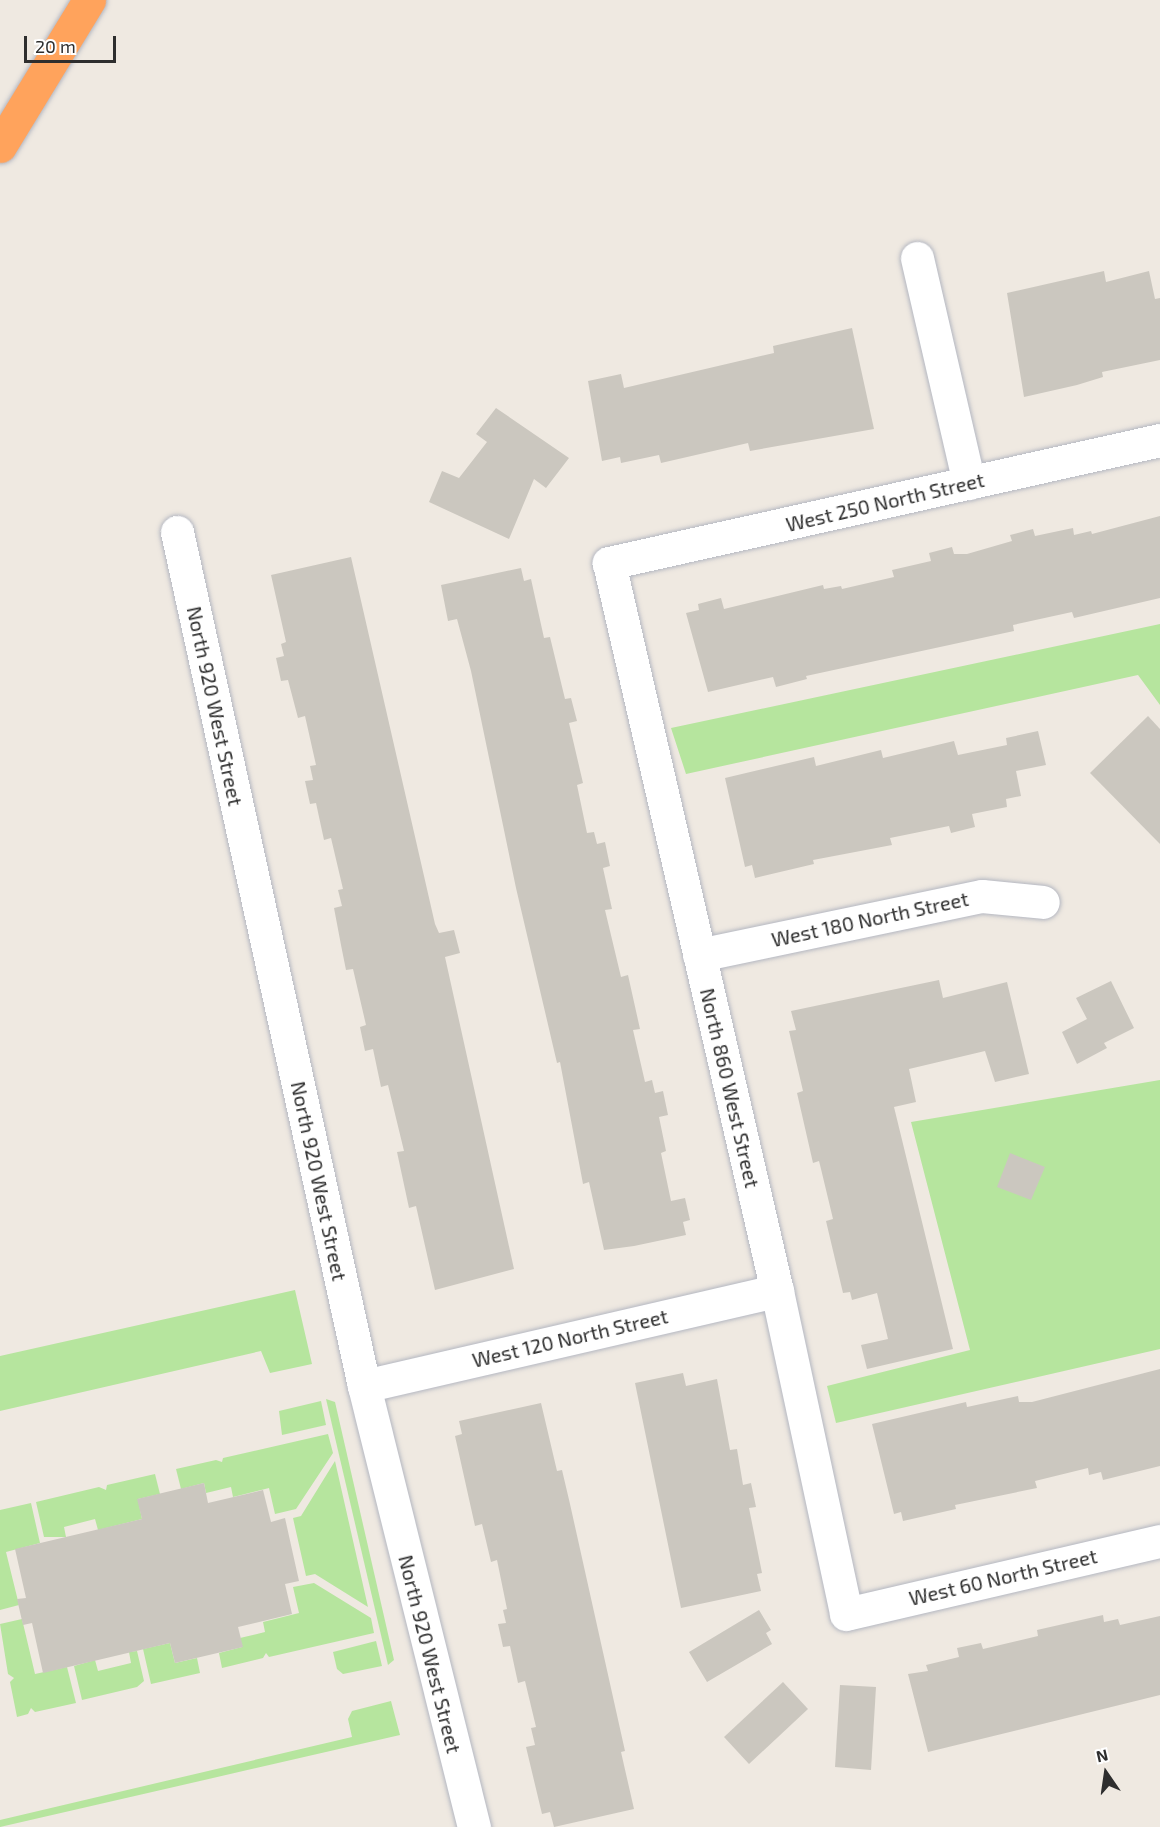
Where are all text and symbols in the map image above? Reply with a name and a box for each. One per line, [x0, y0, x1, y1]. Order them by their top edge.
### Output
scale bar [27, 24, 118, 62]
text: 20 m [35, 35, 76, 57]
street label: West 250 North Street [783, 467, 987, 537]
street label: North 920 West Street [182, 604, 248, 808]
street label: West 180 North Street [769, 886, 971, 952]
street label: North 860 West Street [695, 986, 765, 1190]
street label: North 920 West Street [286, 1079, 352, 1283]
street label: West 120 North Street [470, 1304, 670, 1372]
street label: West 60 North Street [907, 1544, 1099, 1610]
street label: North 920 West Street [394, 1552, 466, 1756]
north arrow [1076, 1743, 1136, 1803]
text: N [1094, 1744, 1110, 1766]

